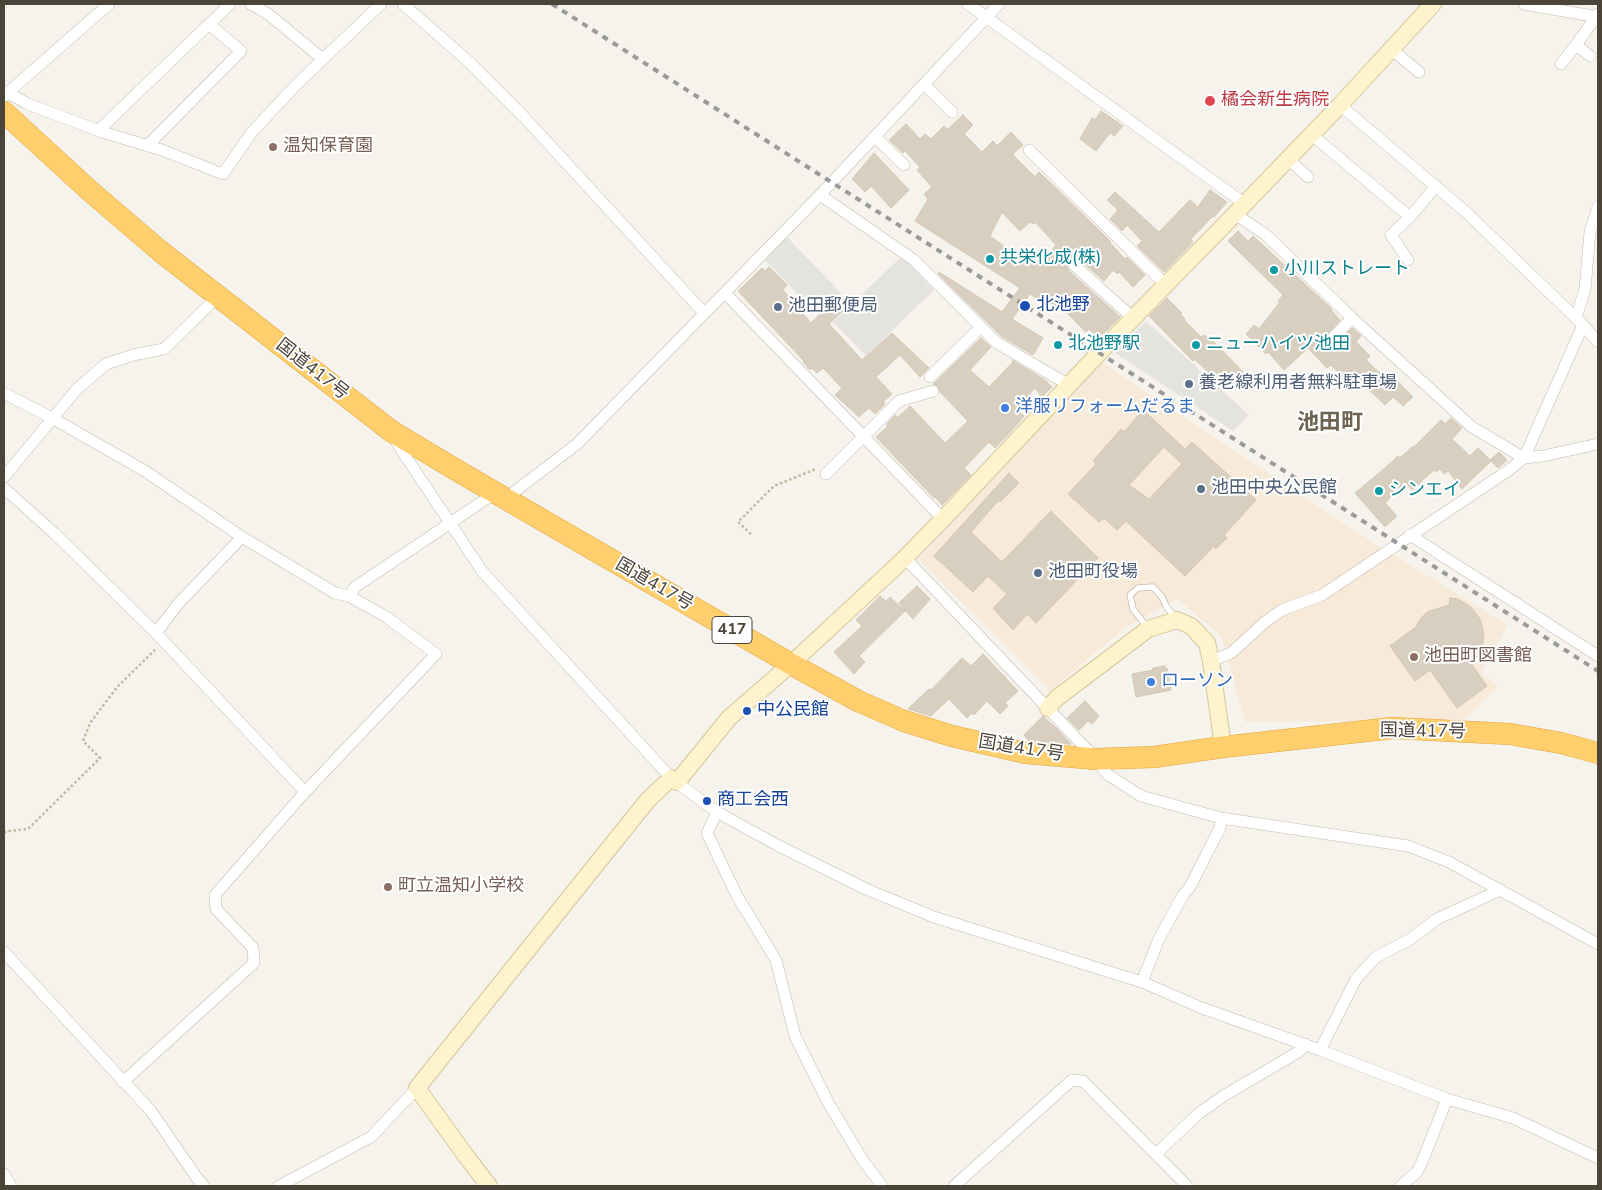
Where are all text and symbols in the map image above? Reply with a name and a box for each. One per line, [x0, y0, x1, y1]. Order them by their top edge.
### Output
place label: 橘会新生病院 [1221, 90, 1329, 112]
marker: 橘会新生病院 [1203, 94, 1217, 108]
place label: 温知保育園 [283, 136, 373, 158]
marker: 温知保育園 [267, 141, 279, 153]
place label: 共栄化成(株) [1000, 248, 1101, 270]
marker: 共栄化成(株) [984, 253, 996, 265]
place label: 小川ストレート [1284, 259, 1410, 281]
marker: 小川ストレート [1268, 264, 1280, 276]
place label: 北池野 [1036, 295, 1090, 317]
place label: 池田郵便局 [788, 296, 878, 318]
marker: 北池野 [1018, 299, 1032, 313]
marker: 池田郵便局 [772, 301, 784, 313]
place label: 北池野駅 [1068, 334, 1140, 356]
place label: ニューハイツ池田 [1206, 334, 1350, 356]
street label: 国道417号 [271, 335, 353, 405]
marker: 北池野駅 [1052, 339, 1064, 351]
marker: ニューハイツ池田 [1190, 339, 1202, 351]
place label: 養老線利用者無料駐車場 [1199, 373, 1397, 395]
marker: 養老線利用者無料駐車場 [1183, 378, 1195, 390]
place label: 洋服リフォームだるま [1015, 397, 1195, 419]
marker: 洋服リフォームだるま [999, 402, 1011, 414]
district label: 池田町 [1297, 411, 1363, 437]
place label: 池田中央公民館 [1211, 478, 1337, 500]
place label: シンエイ [1389, 480, 1461, 502]
marker: 池田中央公民館 [1195, 483, 1207, 495]
marker: シンエイ [1373, 485, 1385, 497]
street label: 国道417号 [611, 554, 697, 616]
place label: 池田町役場 [1048, 562, 1138, 584]
marker: 池田町役場 [1032, 567, 1044, 579]
road number: 417 [712, 616, 752, 644]
place label: 池田町図書館 [1424, 646, 1532, 668]
marker: 池田町図書館 [1408, 651, 1420, 663]
place label: ローソン [1161, 671, 1233, 693]
marker: ローソン [1145, 676, 1157, 688]
place label: 中公民館 [757, 700, 829, 722]
marker: 中公民館 [741, 705, 753, 717]
street label: 国道417号 [1380, 720, 1466, 744]
street label: 国道417号 [977, 732, 1065, 766]
place label: 商工会西 [717, 790, 789, 812]
marker: 商工会西 [701, 795, 713, 807]
place label: 町立温知小学校 [398, 876, 524, 898]
marker: 町立温知小学校 [382, 881, 394, 893]

